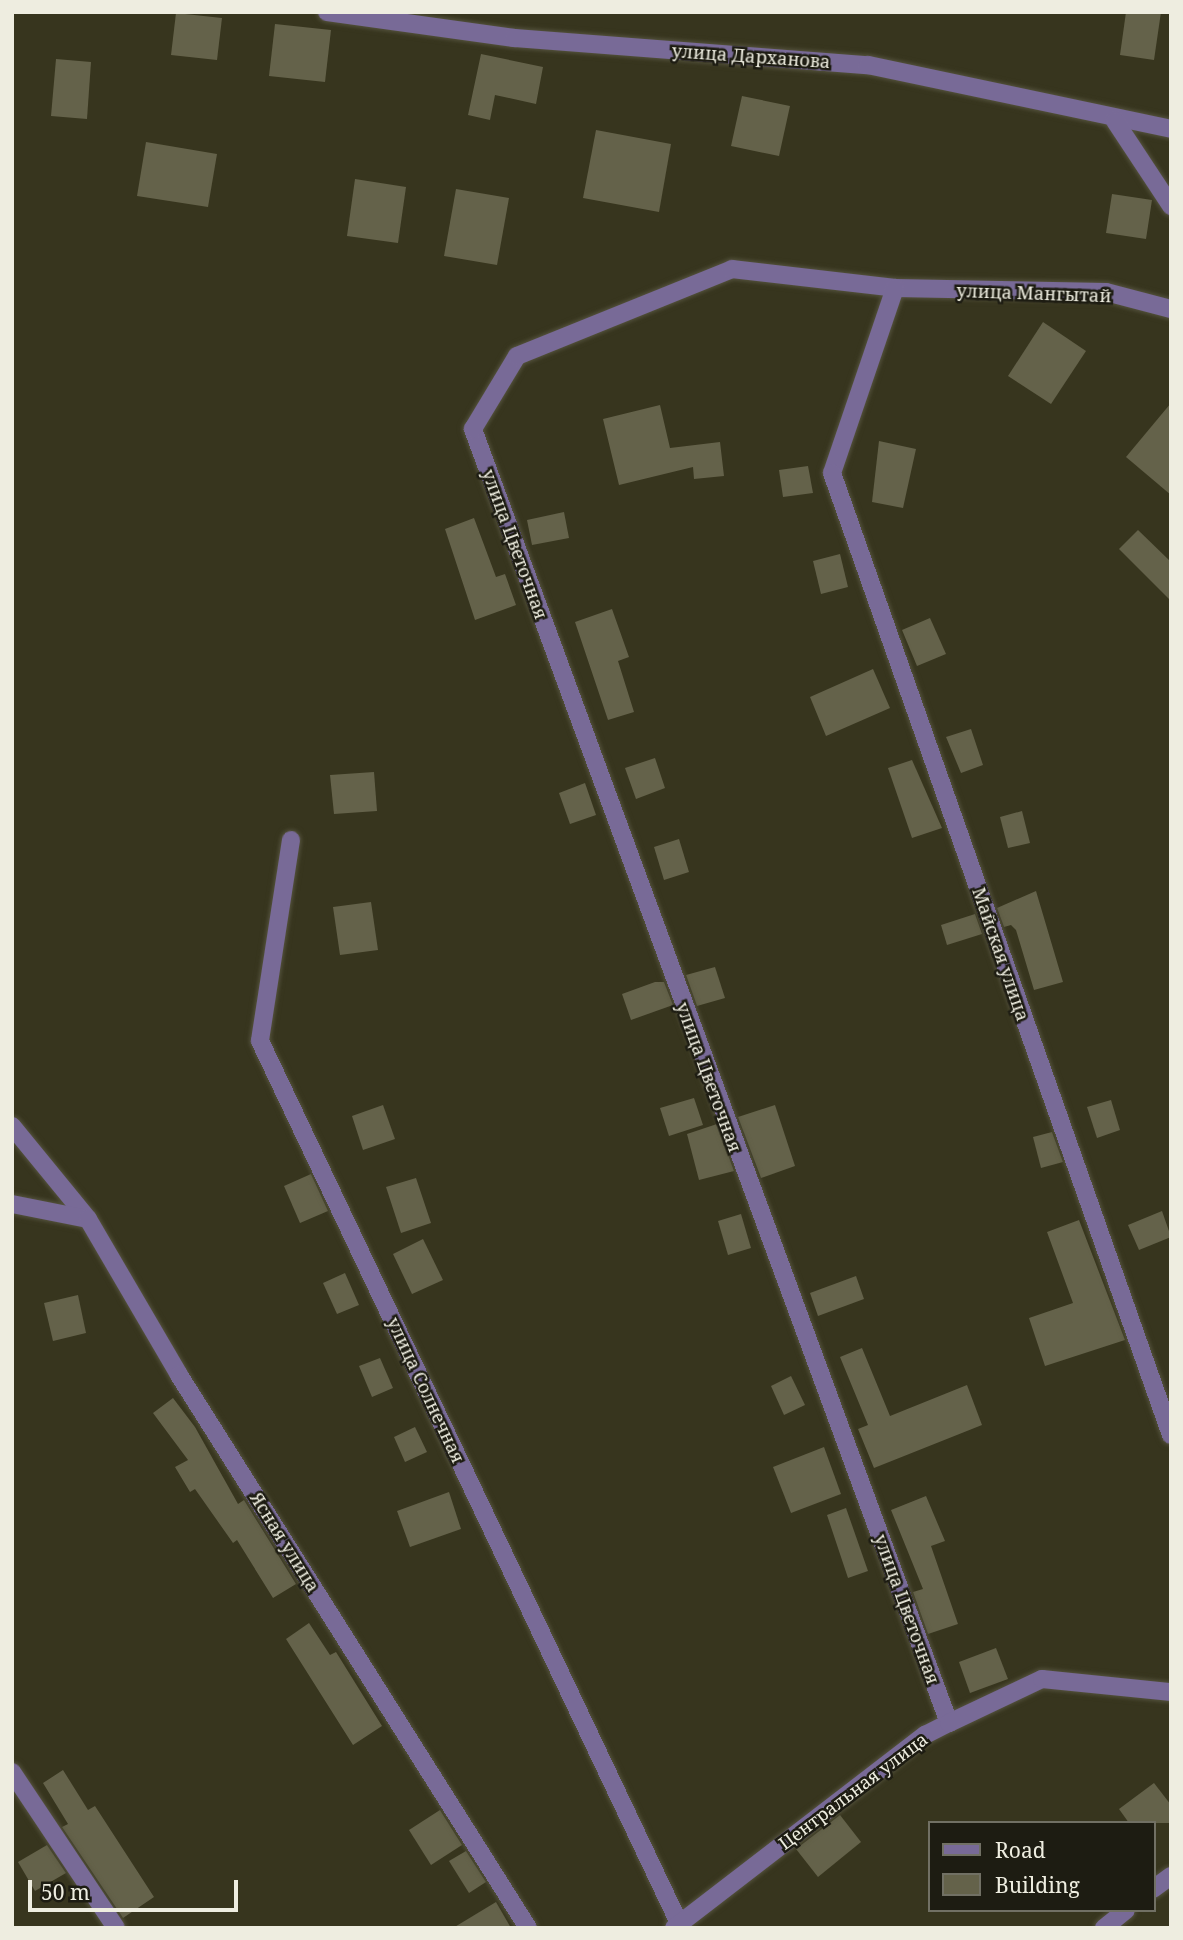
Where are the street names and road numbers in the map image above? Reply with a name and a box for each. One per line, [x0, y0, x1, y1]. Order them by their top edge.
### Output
street label: улица Дарханова [671, 40, 831, 72]
street label: улица Мангытай [956, 280, 1112, 306]
street label: улица Цветочная [478, 466, 552, 622]
street label: Майская улица [968, 884, 1034, 1024]
street label: улица Цветочная [672, 999, 746, 1155]
street label: улица Солнечная [383, 1314, 469, 1466]
street label: Ясная улица [246, 1488, 324, 1596]
street label: улица Цветочная [870, 1531, 944, 1687]
street label: Центральная улица [774, 1728, 932, 1854]

